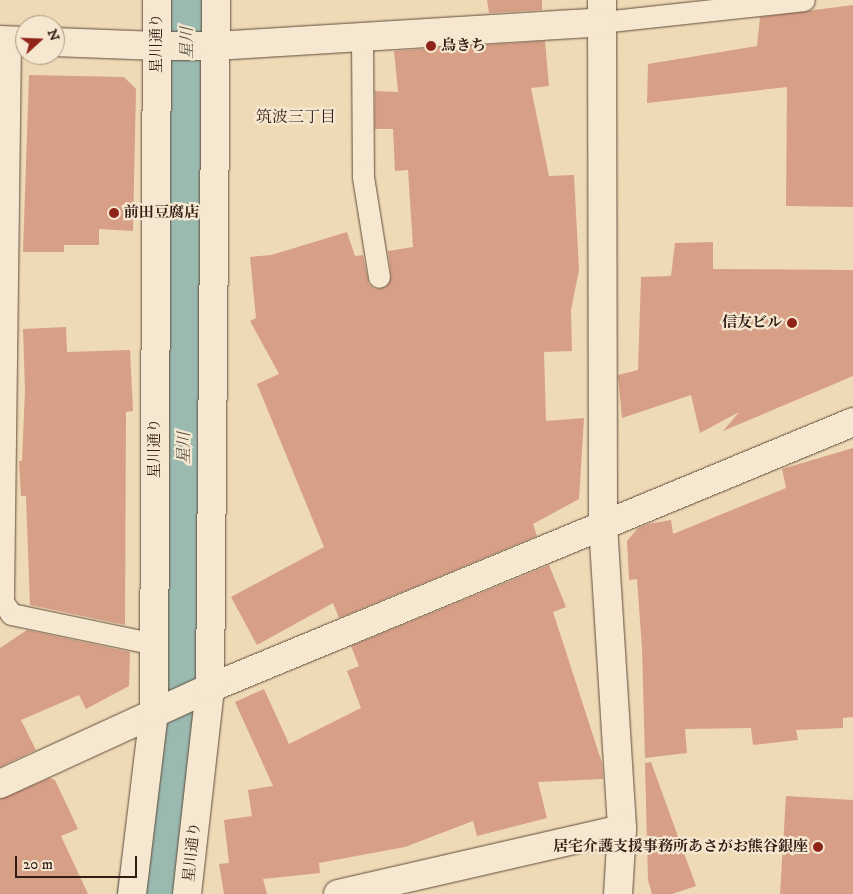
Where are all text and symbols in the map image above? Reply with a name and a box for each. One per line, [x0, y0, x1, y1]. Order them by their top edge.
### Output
street label: 星川通り [148, 13, 166, 73]
north arrow [15, 15, 65, 65]
text: N [43, 27, 64, 44]
water label: 星川 [177, 27, 197, 59]
place label: 鳥きち [441, 37, 486, 55]
marker: 鳥きち [425, 40, 437, 52]
district label: 筑波三丁目 [256, 107, 336, 127]
place label: 前田豆腐店 [124, 204, 199, 222]
marker: 前田豆腐店 [108, 207, 120, 219]
place label: 信友ビル [722, 314, 782, 332]
marker: 信友ビル [786, 317, 798, 329]
street label: 星川通り [146, 418, 164, 478]
water label: 星川 [174, 432, 194, 464]
street label: 星川通り [180, 821, 204, 883]
place label: 居宅介護支援事務所あさがお熊谷銀座 [553, 838, 808, 856]
marker: 居宅介護支援事務所あさがお熊谷銀座 [812, 841, 824, 853]
scale bar [18, 846, 140, 878]
text: 20 m [23, 855, 53, 874]

